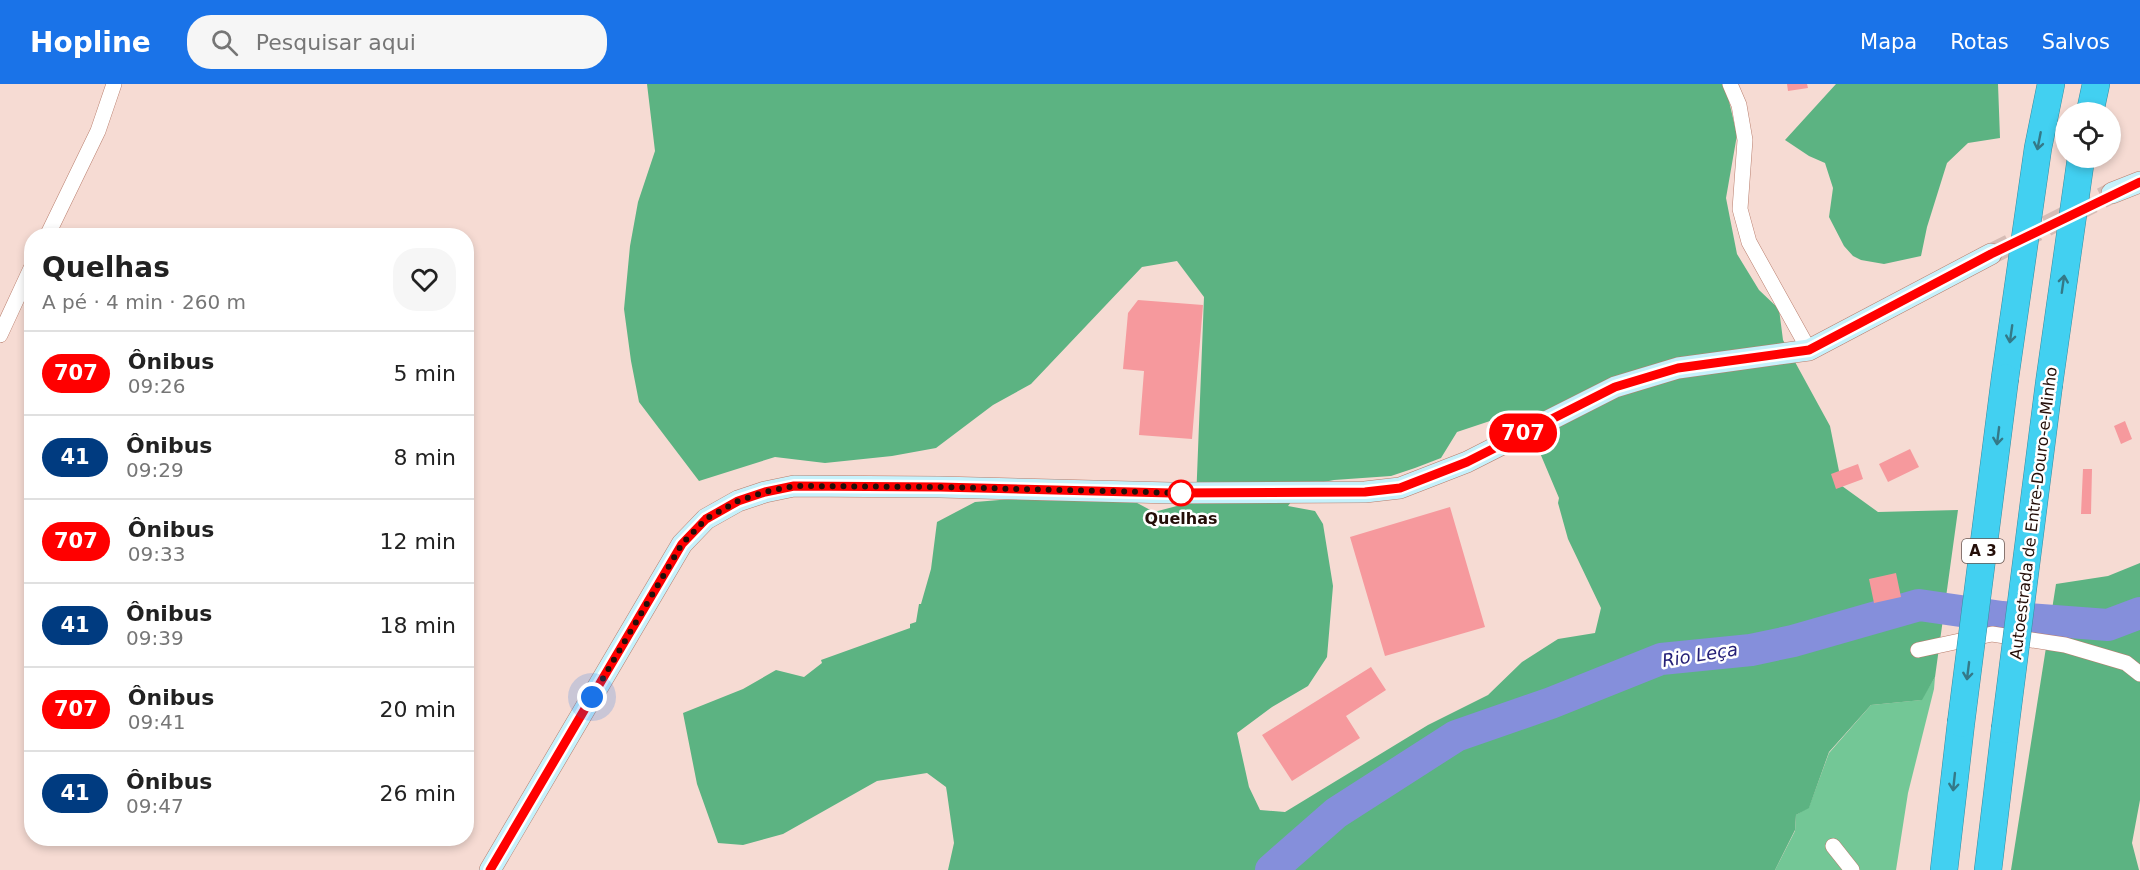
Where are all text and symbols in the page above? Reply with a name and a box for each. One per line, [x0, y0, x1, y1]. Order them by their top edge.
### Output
search box [187, 15, 607, 69]
text: Hopline [30, 26, 151, 59]
icon: search [208, 26, 241, 59]
text: Pesquisar aqui [256, 30, 416, 55]
text: Mapa [1860, 30, 1917, 54]
text: Rotas [1950, 30, 2009, 54]
text: Salvos [2042, 30, 2110, 54]
map controls [2055, 102, 2121, 168]
button: locate [2055, 102, 2121, 168]
one-way arrow [2033, 131, 2044, 151]
button: heart [393, 248, 456, 311]
text: Quelhas [42, 251, 170, 284]
one-way arrow [2057, 275, 2068, 295]
text: A pé · 4 min · 260 m [42, 290, 246, 314]
one-way arrow [2006, 324, 2017, 344]
text: Ônibus [128, 349, 214, 374]
text: 707 [54, 361, 98, 385]
text: 5 min [394, 361, 456, 386]
street label: Autoestrada de Entre-Douro-e-Minho [2006, 366, 2061, 661]
text: 09:26 [128, 374, 185, 398]
line badge: 707 [1488, 414, 1558, 452]
text: 707 [1501, 421, 1545, 445]
one-way arrow [1992, 426, 2003, 445]
text: Ônibus [126, 433, 212, 458]
text: 41 [60, 445, 90, 469]
text: 8 min [394, 445, 456, 470]
text: 09:29 [126, 458, 184, 482]
marker: Quelhas [1168, 480, 1194, 506]
place label: Quelhas [1144, 509, 1218, 528]
text: Ônibus [128, 517, 214, 542]
text: 707 [54, 529, 98, 553]
text: 12 min [380, 529, 456, 554]
road number: A 3 [1962, 539, 2004, 563]
text: 09:33 [128, 542, 185, 566]
text: Ônibus [126, 601, 212, 626]
text: 41 [60, 613, 90, 637]
text: 18 min [380, 613, 456, 638]
text: 09:39 [126, 626, 184, 650]
water label: Rio Leça [1661, 638, 1739, 671]
one-way arrow [1962, 661, 1973, 681]
your location [577, 682, 607, 712]
text: Ônibus [128, 685, 214, 710]
text: 707 [54, 697, 98, 721]
text: 20 min [380, 697, 456, 722]
text: 09:41 [128, 710, 185, 734]
text: Ônibus [126, 769, 212, 794]
one-way arrow [1948, 771, 1959, 791]
text: 41 [60, 781, 90, 805]
text: 26 min [380, 781, 456, 806]
text: 09:47 [126, 794, 184, 818]

